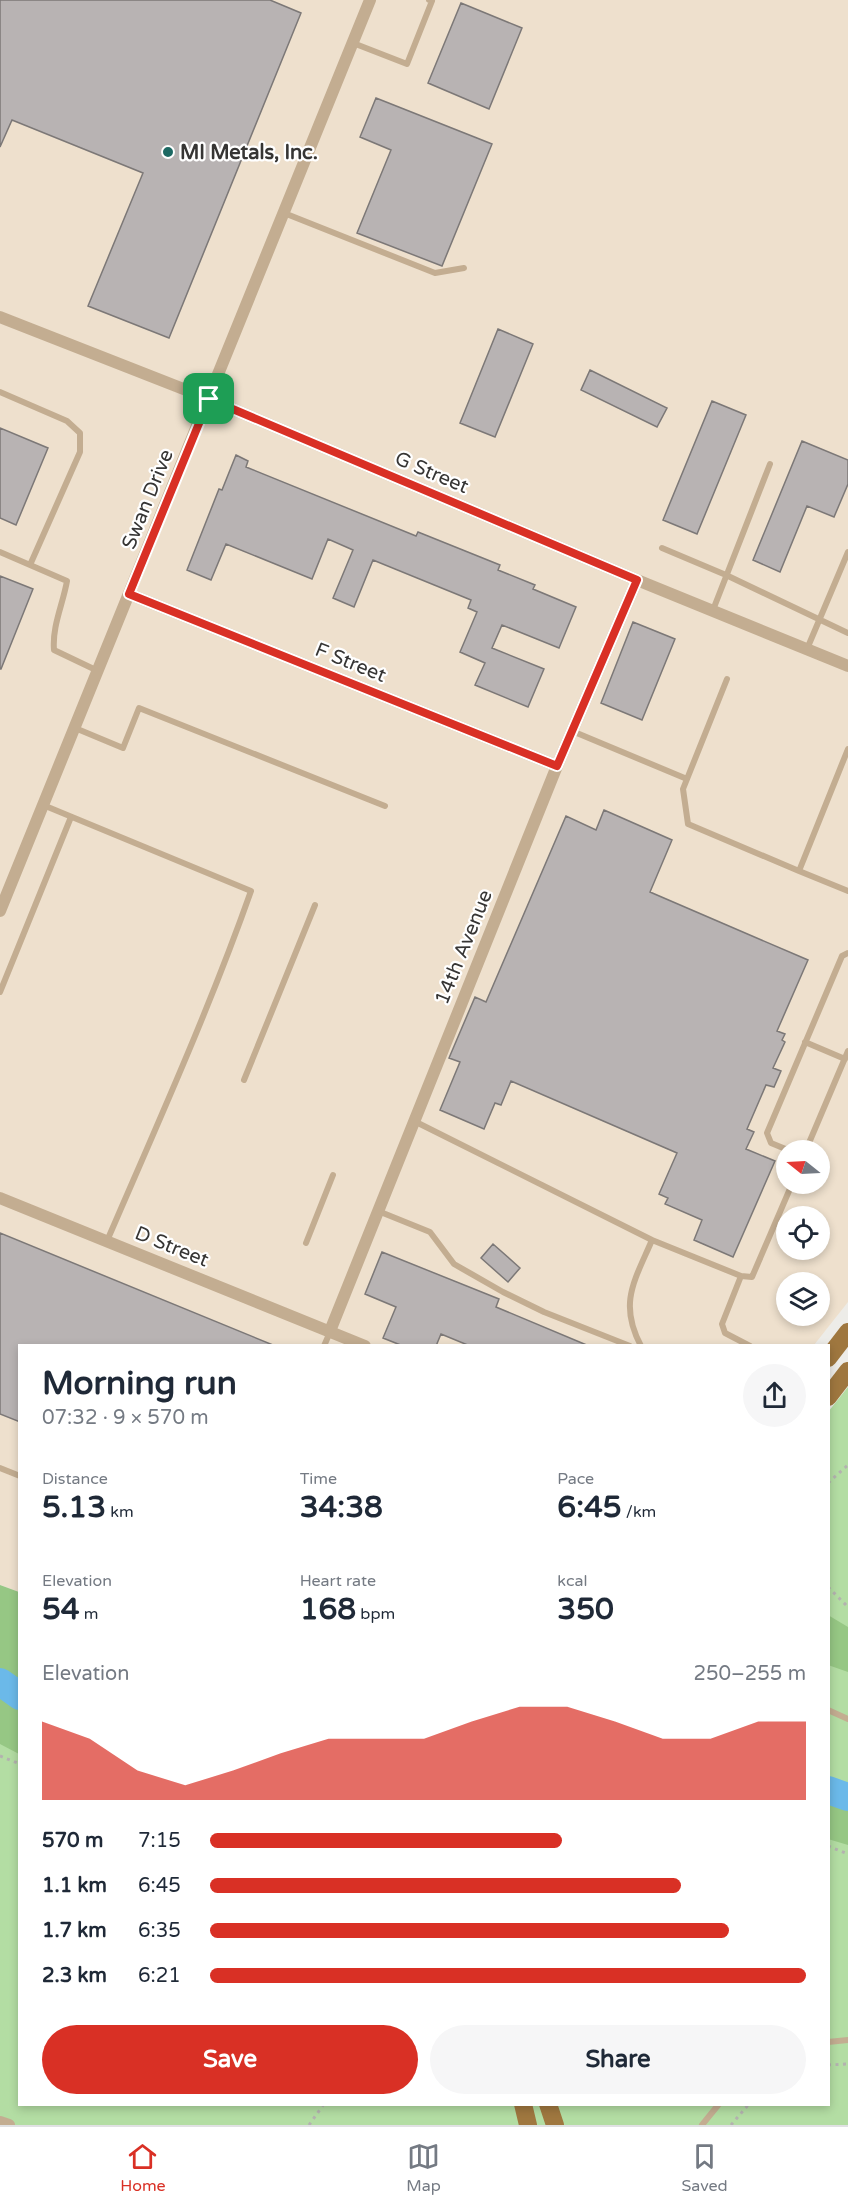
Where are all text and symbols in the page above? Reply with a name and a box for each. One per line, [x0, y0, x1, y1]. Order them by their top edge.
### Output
place label: MI Metals, Inc. [180, 141, 318, 165]
marker: MI Metals, Inc. [161, 145, 175, 159]
pin [183, 373, 234, 424]
icon: arrive [192, 382, 225, 415]
street label: Swan Drive [117, 446, 179, 553]
street label: G Street [391, 447, 472, 499]
street label: F Street [312, 638, 390, 688]
street label: 14th Avenue [430, 886, 498, 1008]
north arrow [776, 1140, 830, 1194]
map controls [776, 1140, 830, 1326]
button: locate [776, 1206, 830, 1260]
street label: D Street [131, 1221, 212, 1273]
button: layers [776, 1272, 830, 1326]
text: Morning run [42, 1364, 237, 1403]
button: share [743, 1364, 806, 1427]
text: 07:32 · 9 × 570 m [42, 1406, 209, 1430]
text: Distance [42, 1469, 108, 1489]
text: Time [300, 1469, 337, 1489]
text: Pace [557, 1469, 594, 1489]
text: 5.13 [42, 1489, 106, 1526]
text: 34:38 [300, 1489, 383, 1526]
text: 6:45 [557, 1489, 622, 1526]
text: km [106, 1502, 134, 1522]
text: /km [622, 1502, 656, 1522]
text: Elevation [42, 1571, 112, 1591]
text: Heart rate [300, 1571, 376, 1591]
text: kcal [557, 1571, 587, 1591]
text: 54 [42, 1591, 80, 1628]
text: 168 [300, 1591, 356, 1628]
text: 350 [557, 1591, 614, 1628]
text: m [80, 1604, 99, 1624]
text: bpm [356, 1604, 395, 1624]
text: Elevation [42, 1662, 129, 1686]
text: 250–255 m [693, 1662, 806, 1686]
text: 570 m [42, 1829, 103, 1853]
text: 7:15 [138, 1829, 181, 1853]
text: 1.1 km [42, 1874, 107, 1898]
text: 6:45 [138, 1874, 181, 1898]
text: 1.7 km [42, 1919, 107, 1943]
text: 6:35 [138, 1919, 181, 1943]
text: 2.3 km [42, 1964, 107, 1988]
text: 6:21 [138, 1964, 181, 1988]
button: Save [42, 2025, 418, 2094]
button: Share [430, 2025, 806, 2094]
tab: Home [120, 2140, 166, 2196]
tab: Map [406, 2140, 441, 2196]
tab: Saved [681, 2140, 728, 2196]

